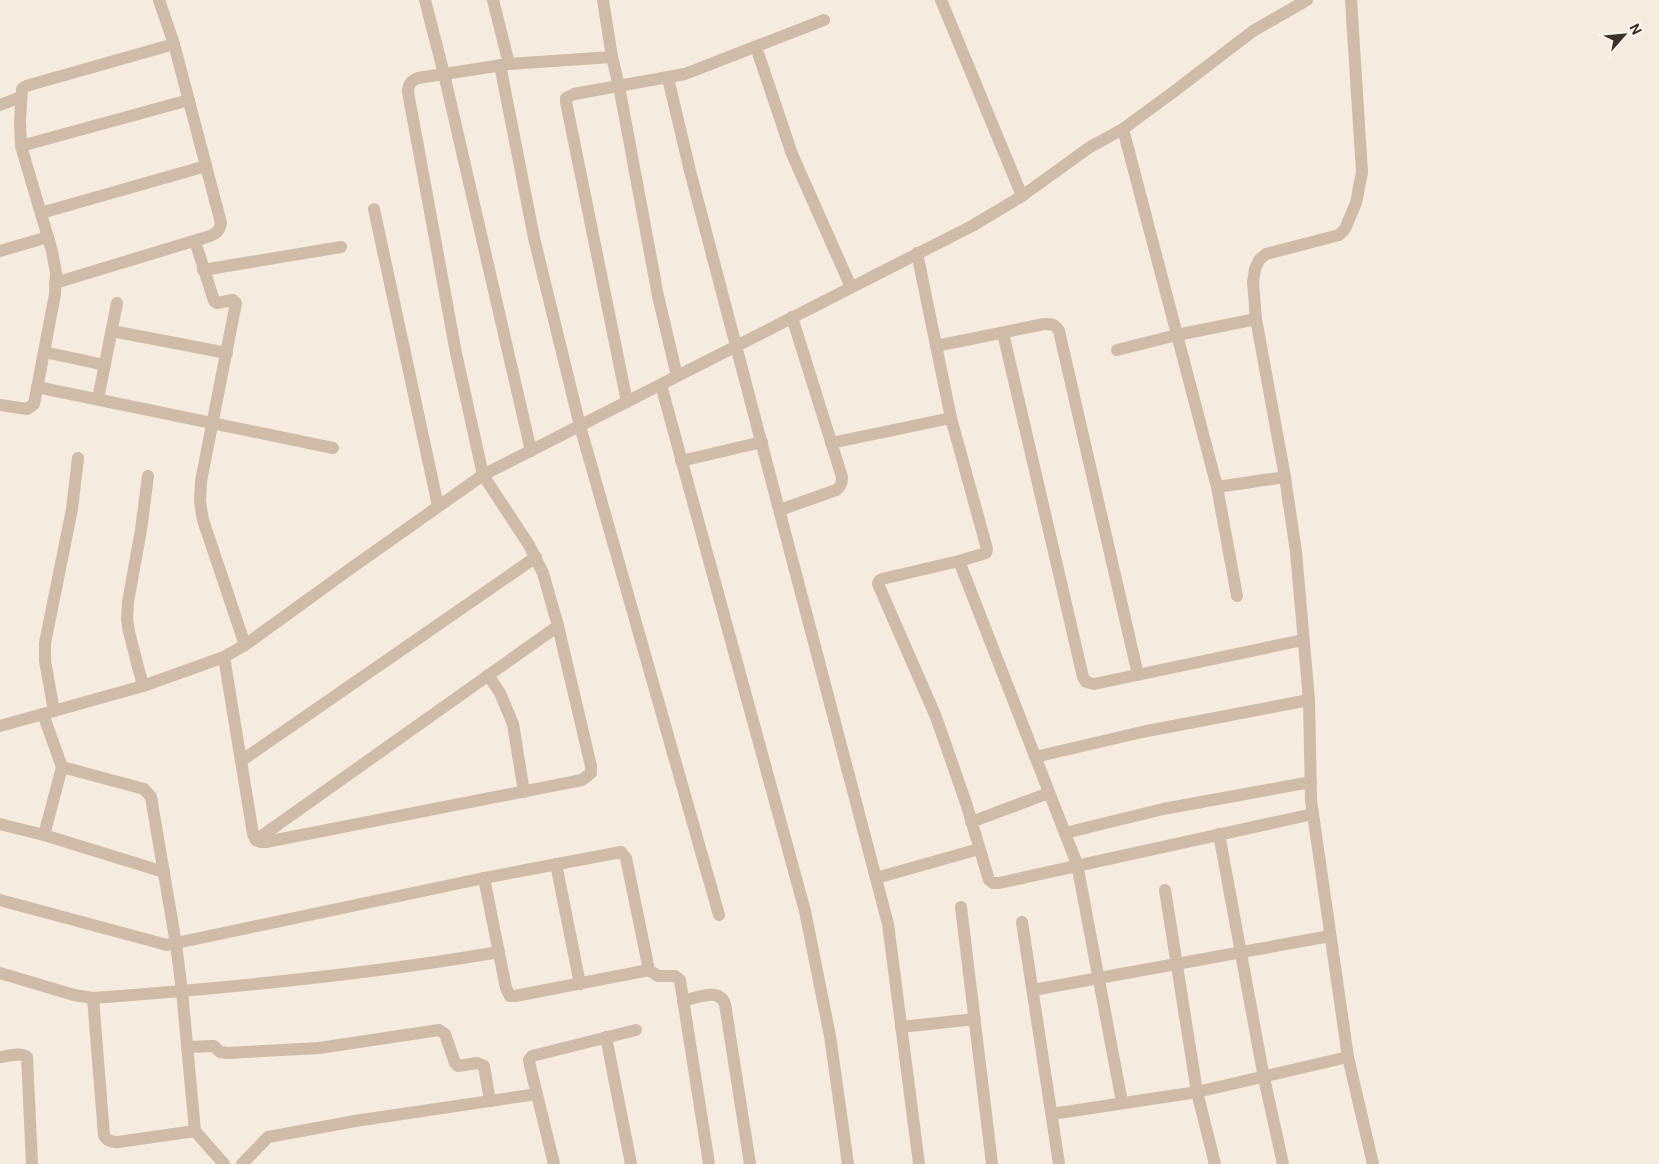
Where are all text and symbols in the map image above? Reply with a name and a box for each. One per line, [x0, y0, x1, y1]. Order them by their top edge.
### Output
north arrow [1599, 10, 1649, 60]
text: N [1626, 21, 1645, 37]

